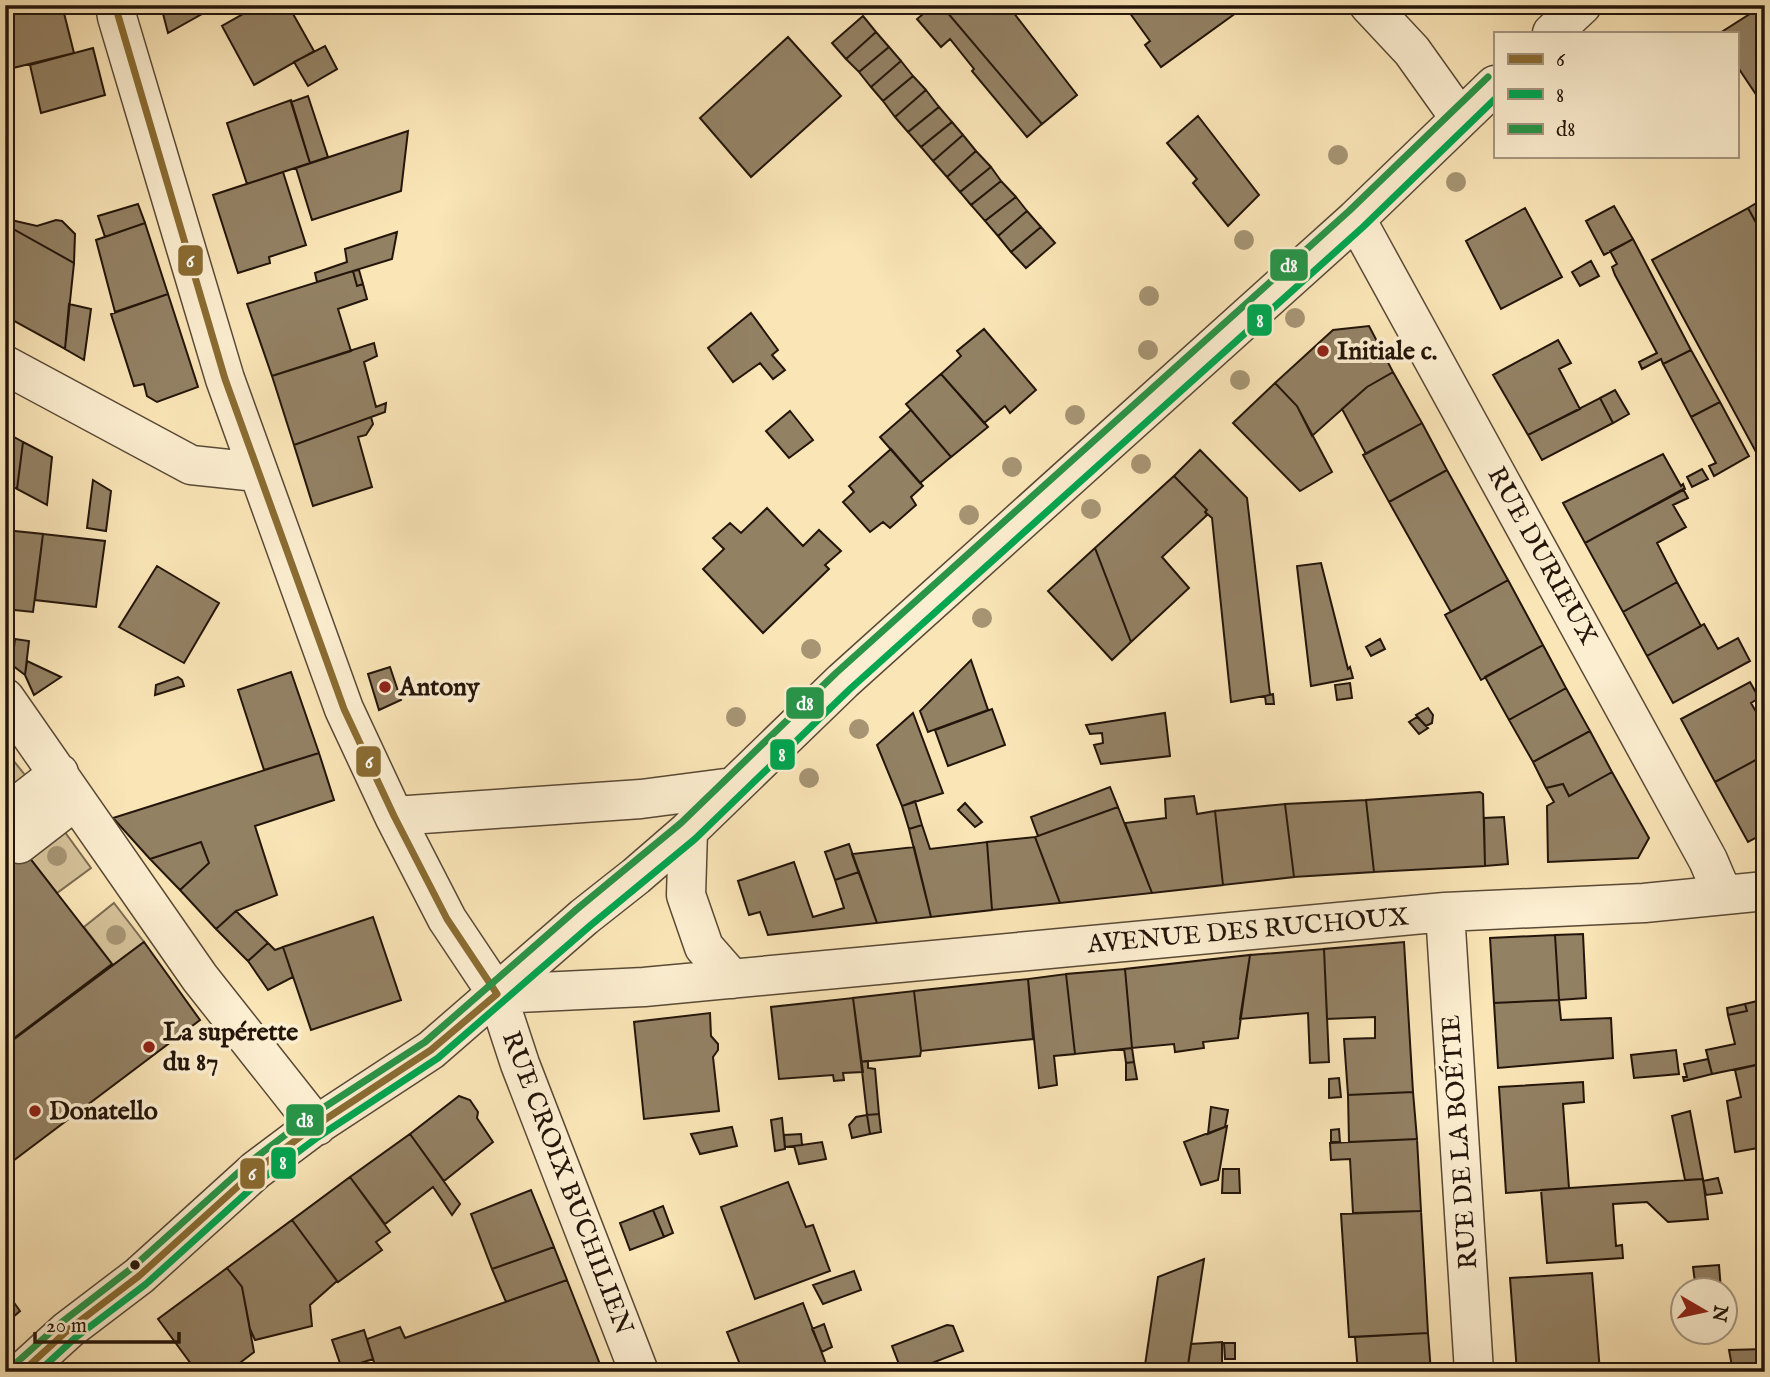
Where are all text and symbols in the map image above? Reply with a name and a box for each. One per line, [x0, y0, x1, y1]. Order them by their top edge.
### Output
legend [1494, 32, 1738, 158]
text: 6 [1556, 47, 1566, 74]
text: 8 [1556, 83, 1564, 110]
text: d8 [1556, 117, 1575, 144]
line badge: 6 [177, 244, 204, 277]
line badge: d8 [1269, 248, 1309, 282]
text: 6 [186, 250, 195, 274]
text: d8 [1280, 255, 1298, 279]
line badge: 8 [1246, 303, 1273, 337]
text: 8 [1256, 310, 1264, 334]
place label: Initiale c. [1337, 335, 1437, 368]
marker: Initiale c. [1315, 343, 1331, 359]
street label: RUE DURIEUX [1479, 461, 1605, 651]
place label: Antony [398, 671, 481, 704]
marker: Antony [377, 679, 393, 695]
line badge: d8 [785, 686, 825, 720]
text: d8 [796, 693, 814, 717]
line badge: 8 [769, 738, 796, 771]
text: 8 [778, 744, 786, 768]
line badge: 6 [355, 745, 382, 778]
text: 6 [365, 751, 374, 775]
street label: AVENUE DES RUCHOUX [1085, 900, 1410, 962]
street label: RUE DE LA BOÉTIE [1435, 1014, 1485, 1270]
place label: La supérette du 87 [163, 1016, 298, 1079]
street label: RUE CROIX BUCHILIEN [494, 1027, 640, 1339]
marker: La supérette du 87 [141, 1039, 157, 1055]
place label: Donatello [49, 1095, 158, 1128]
marker: Donatello [27, 1103, 43, 1119]
line badge: d8 [285, 1103, 325, 1137]
text: d8 [296, 1110, 314, 1134]
line badge: 8 [270, 1146, 297, 1180]
text: 8 [279, 1152, 287, 1176]
line badge: 6 [239, 1157, 266, 1190]
text: 6 [248, 1163, 257, 1187]
unlabelled marker [128, 1258, 142, 1272]
north arrow [1668, 1276, 1738, 1346]
scale bar [35, 1300, 178, 1344]
text: N [1706, 1302, 1732, 1324]
text: 20 m [46, 1313, 87, 1340]

